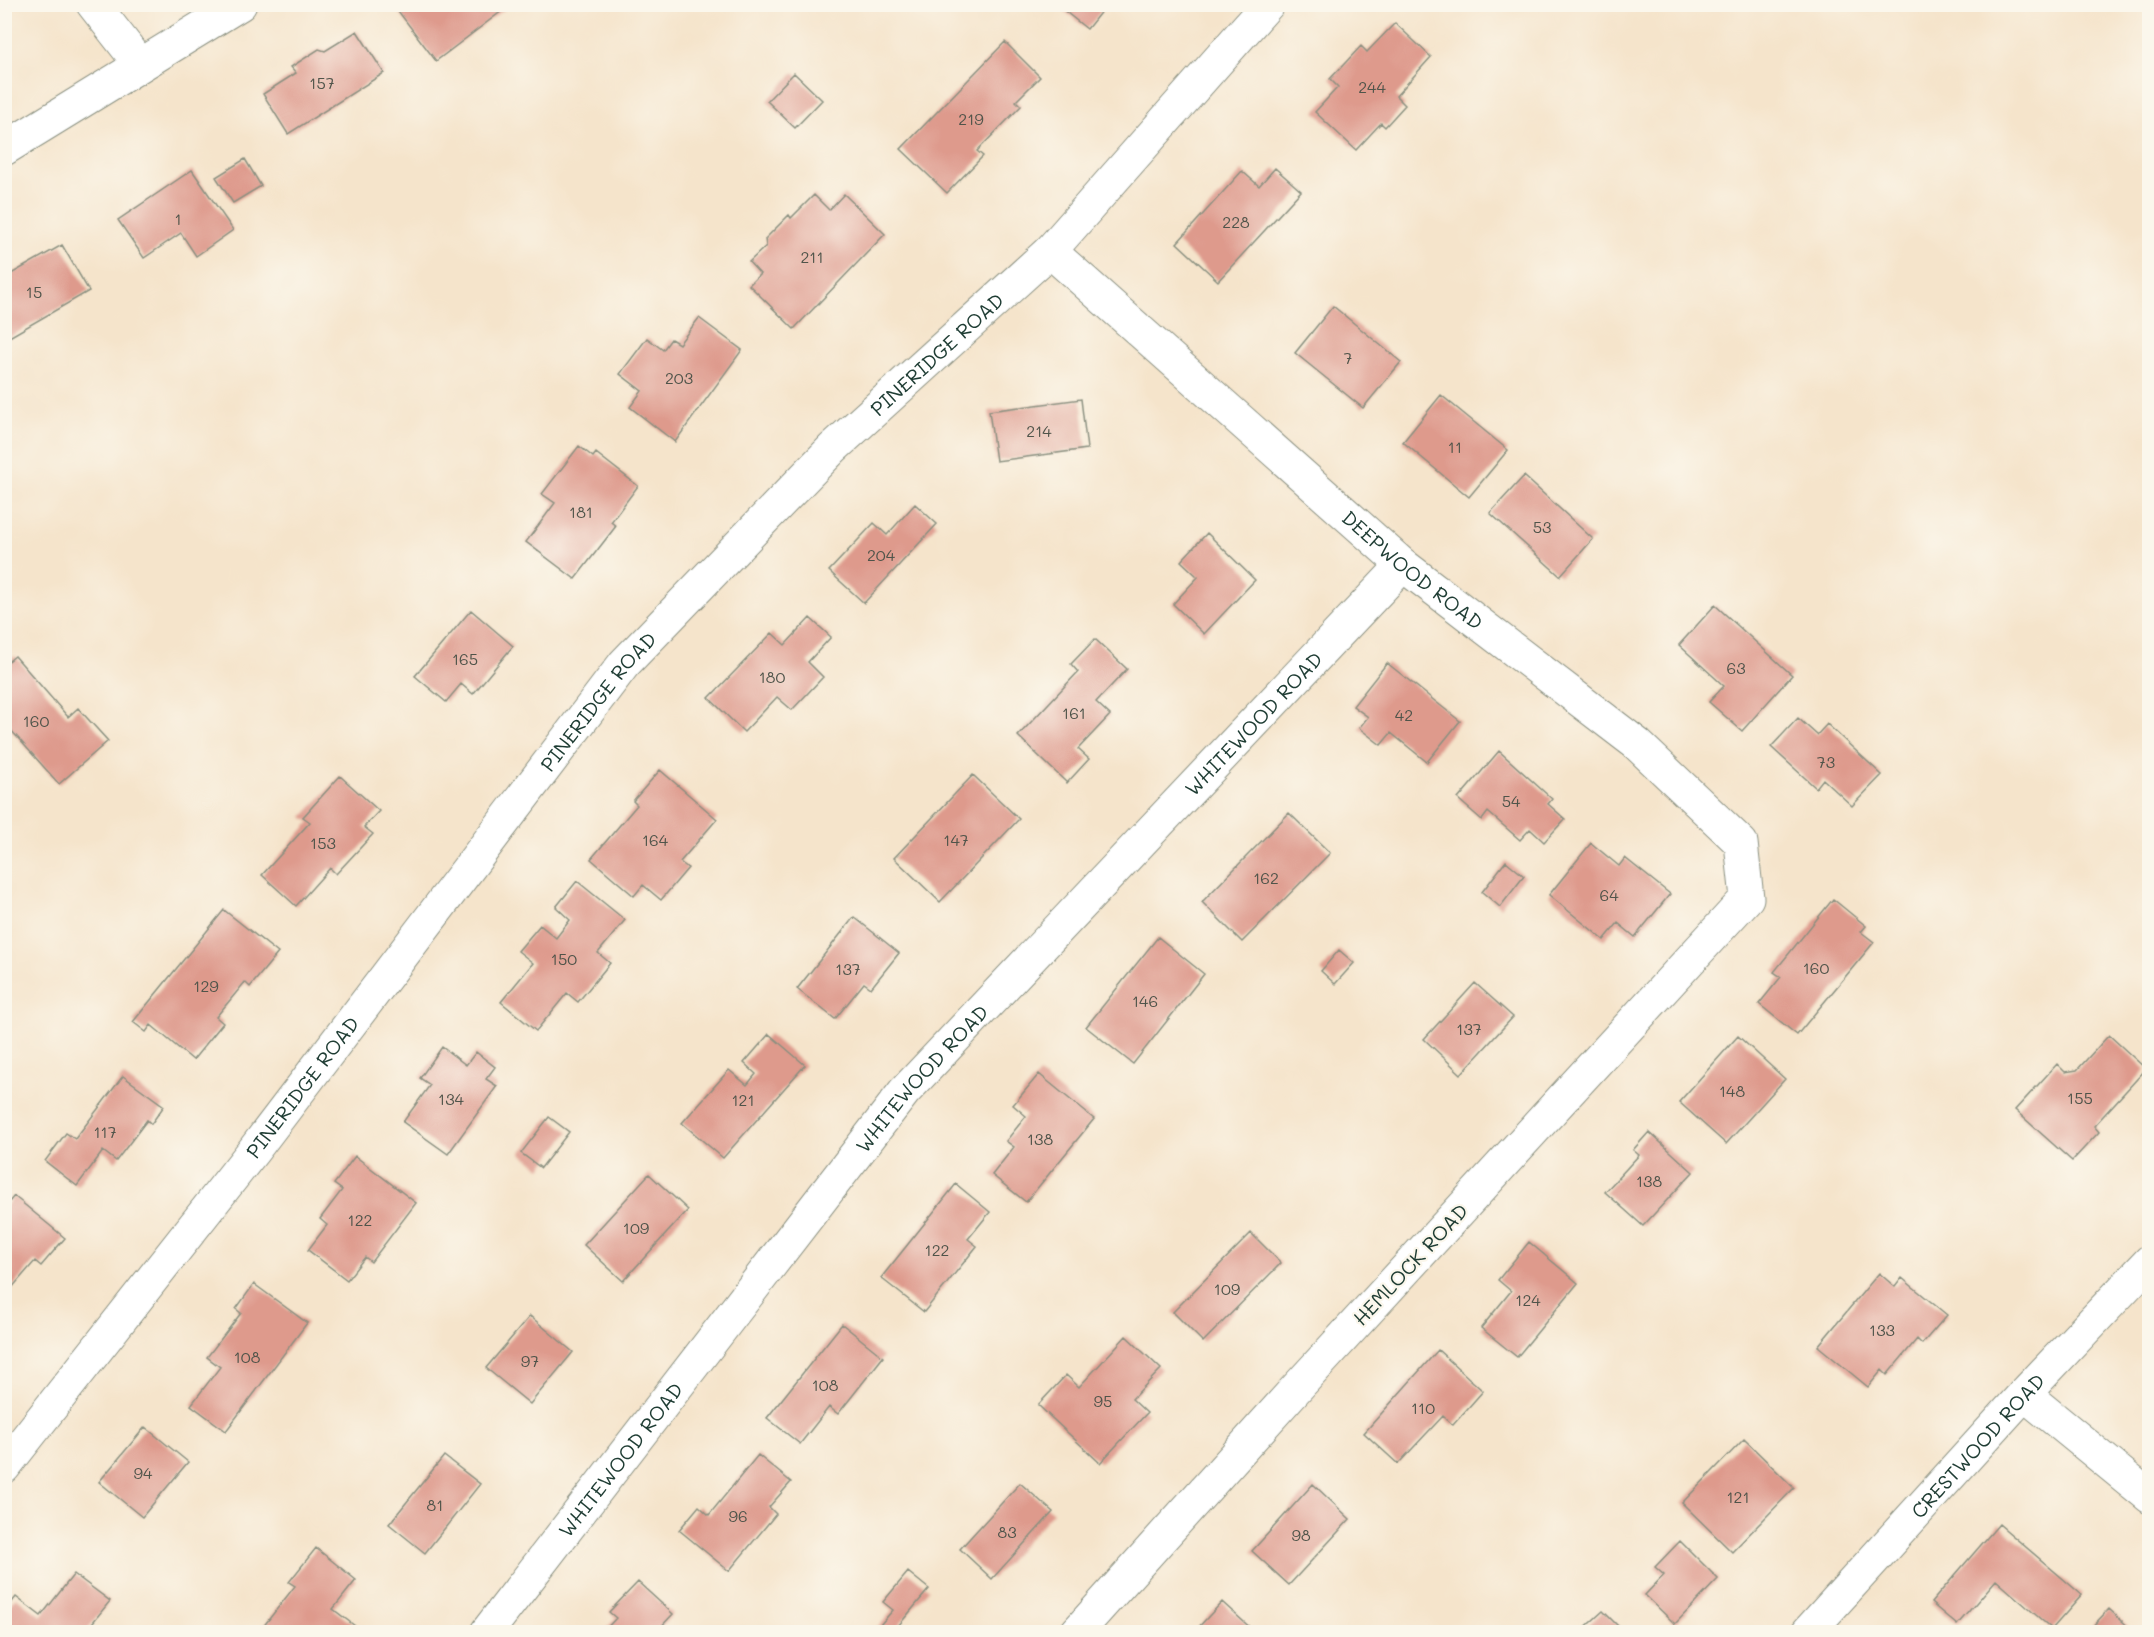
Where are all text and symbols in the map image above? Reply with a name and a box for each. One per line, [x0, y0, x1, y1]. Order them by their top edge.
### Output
house number: 157 [309, 72, 335, 93]
house number: 244 [1358, 76, 1386, 97]
house number: 219 [958, 108, 984, 129]
house number: 1 [174, 208, 182, 229]
house number: 228 [1222, 211, 1250, 232]
house number: 211 [800, 246, 824, 267]
house number: 15 [26, 281, 42, 302]
street label: PINERIDGE ROAD [864, 287, 1009, 421]
house number: 7 [1344, 347, 1353, 368]
house number: 203 [665, 367, 693, 388]
house number: 214 [1026, 420, 1052, 441]
house number: 11 [1448, 436, 1462, 457]
house number: 181 [569, 501, 593, 522]
street label: DEEPWOOD ROAD [1337, 504, 1489, 635]
house number: 53 [1533, 516, 1551, 537]
house number: 204 [867, 544, 896, 565]
street label: PINERIDGE ROAD [534, 626, 661, 776]
street label: WHITEWOOD ROAD [1179, 646, 1327, 801]
house number: 165 [452, 648, 478, 669]
house number: 63 [1726, 657, 1746, 678]
house number: 180 [759, 666, 785, 687]
house number: 161 [1062, 702, 1086, 723]
house number: 42 [1395, 704, 1413, 725]
house number: 160 [23, 710, 49, 731]
house number: 73 [1817, 751, 1835, 772]
house number: 54 [1502, 790, 1521, 811]
house number: 164 [642, 829, 669, 850]
house number: 147 [943, 829, 969, 850]
house number: 153 [310, 832, 336, 853]
house number: 162 [1253, 867, 1279, 888]
house number: 64 [1599, 884, 1619, 905]
house number: 150 [551, 948, 577, 969]
house number: 160 [1803, 957, 1829, 978]
house number: 137 [835, 958, 861, 979]
house number: 129 [193, 975, 219, 996]
house number: 146 [1132, 990, 1158, 1011]
street label: WHITEWOOD ROAD [849, 999, 993, 1157]
street label: PINERIDGE ROAD [240, 1011, 364, 1163]
house number: 137 [1456, 1018, 1482, 1039]
house number: 148 [1719, 1080, 1745, 1101]
house number: 155 [2067, 1087, 2093, 1108]
house number: 134 [438, 1088, 465, 1109]
house number: 121 [731, 1089, 755, 1110]
house number: 117 [93, 1121, 117, 1142]
house number: 138 [1027, 1128, 1053, 1149]
house number: 138 [1636, 1170, 1662, 1191]
street label: HEMLOCK ROAD [1347, 1198, 1473, 1330]
house number: 122 [348, 1209, 372, 1230]
house number: 109 [623, 1217, 649, 1238]
house number: 122 [925, 1239, 949, 1260]
house number: 109 [1214, 1278, 1240, 1299]
house number: 124 [1515, 1289, 1541, 1310]
house number: 133 [1869, 1319, 1895, 1340]
house number: 108 [234, 1346, 261, 1367]
house number: 97 [521, 1350, 539, 1371]
street label: CRESTWOOD ROAD [1905, 1368, 2050, 1523]
house number: 108 [812, 1374, 839, 1395]
street label: WHITEWOOD ROAD [552, 1377, 688, 1542]
house number: 95 [1094, 1390, 1112, 1411]
house number: 110 [1411, 1397, 1435, 1418]
house number: 94 [134, 1462, 153, 1483]
house number: 121 [1726, 1486, 1750, 1507]
house number: 81 [427, 1494, 443, 1515]
house number: 96 [728, 1505, 748, 1526]
house number: 83 [997, 1521, 1017, 1542]
house number: 98 [1291, 1524, 1311, 1545]

